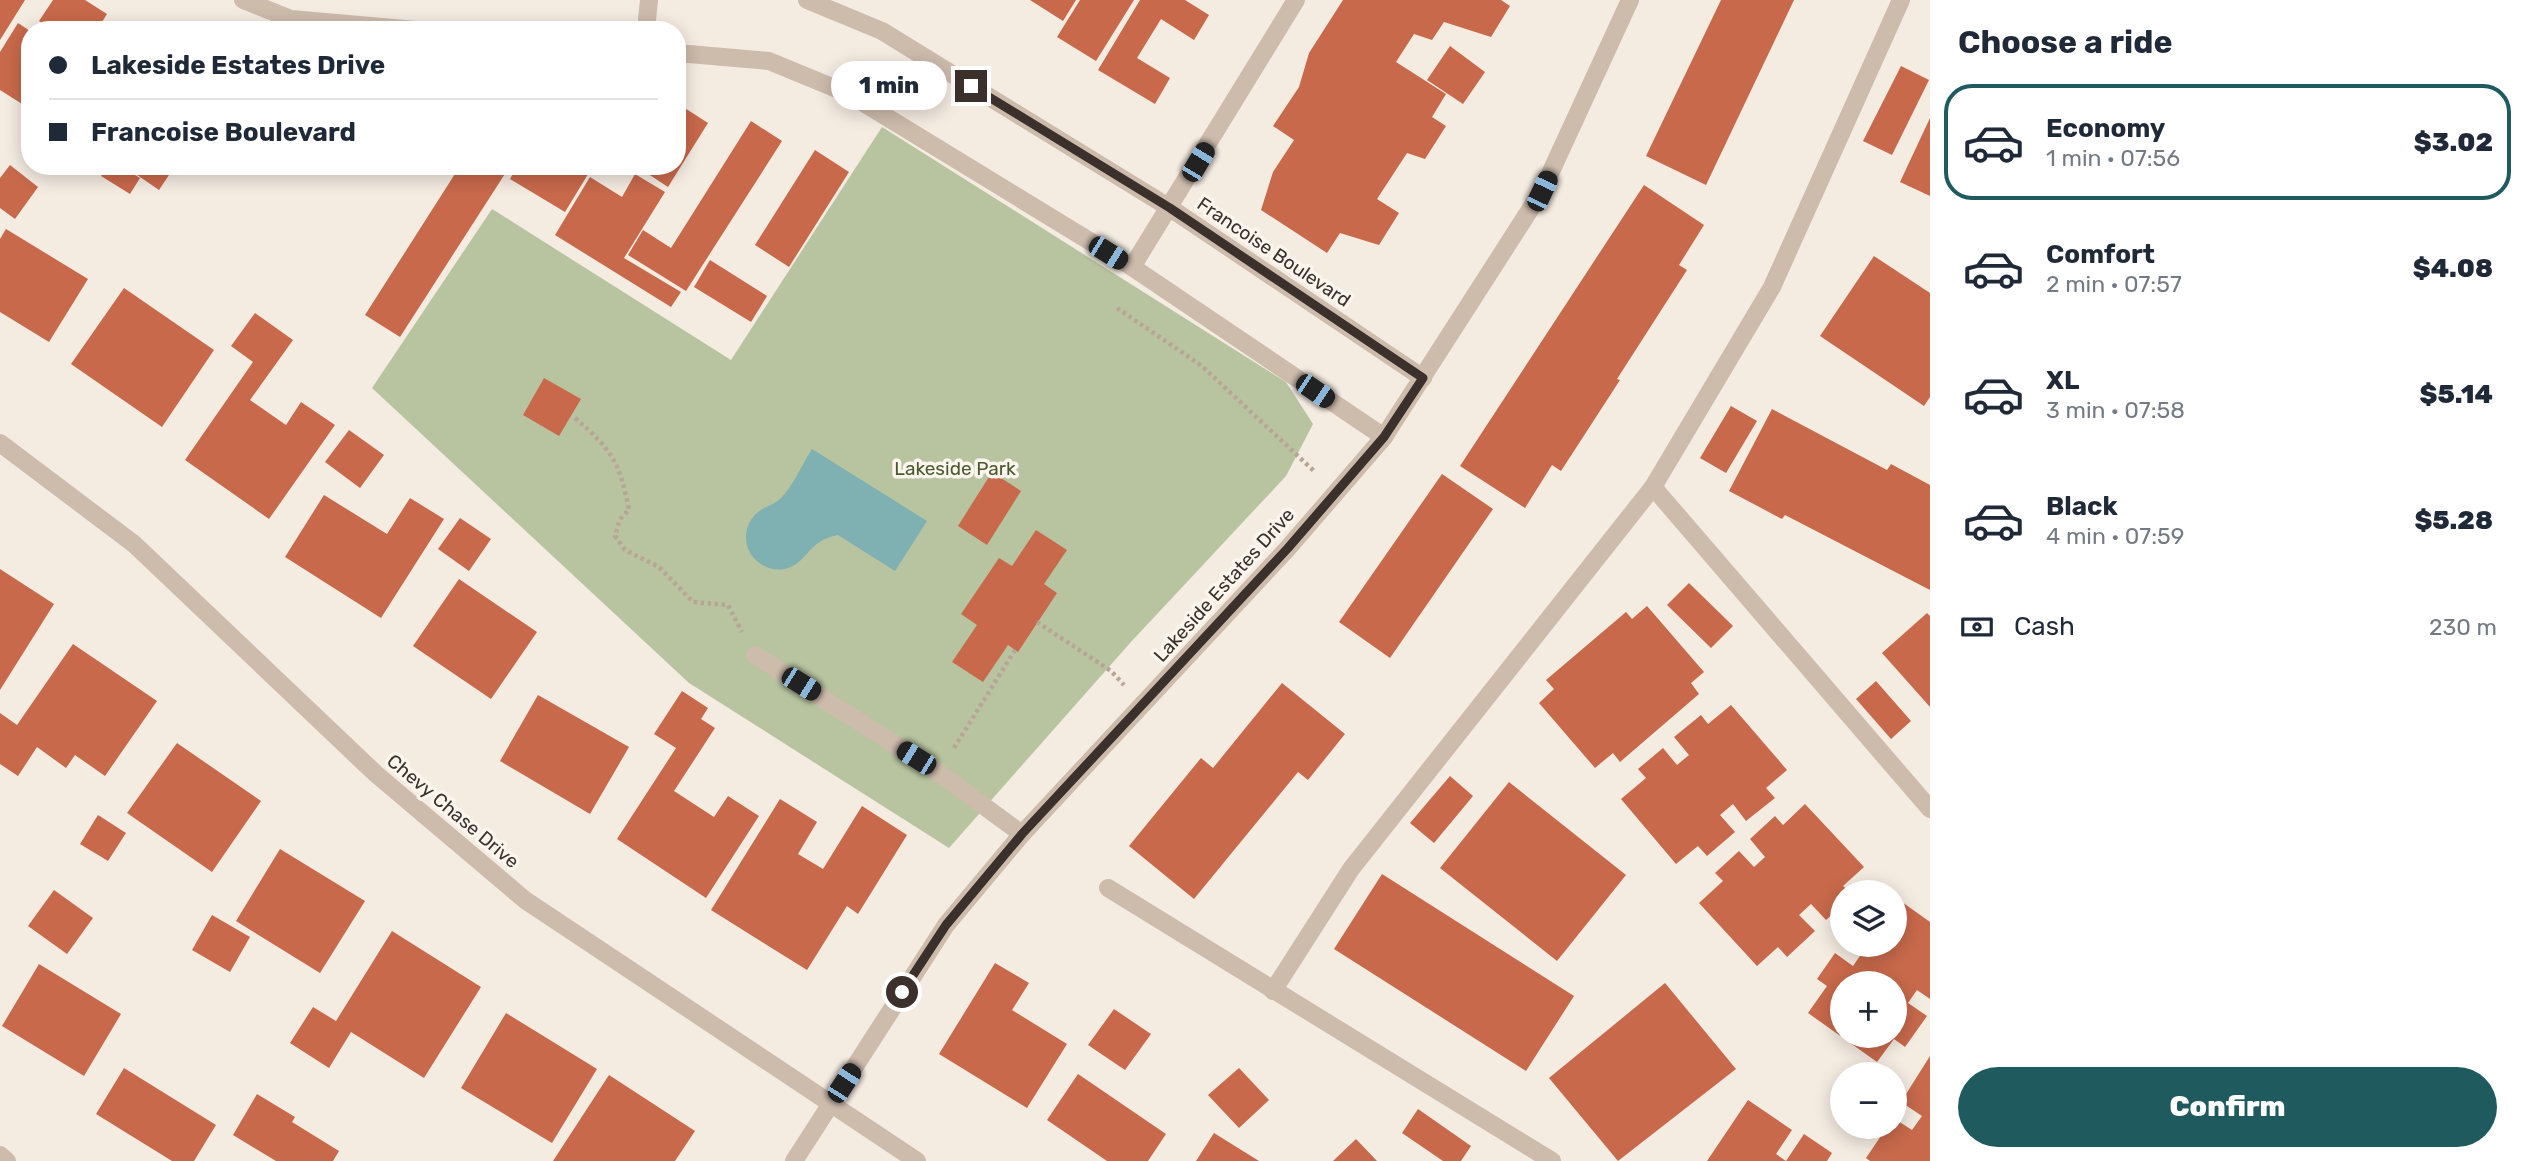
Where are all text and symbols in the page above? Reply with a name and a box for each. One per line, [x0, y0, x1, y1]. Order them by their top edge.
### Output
text: Choose a ride [1958, 23, 2172, 61]
text: Lakeside Estates Drive [91, 50, 385, 81]
callout: 1 min [831, 62, 946, 110]
route end [955, 70, 987, 102]
text: 1 min [859, 71, 919, 99]
icon: car [1962, 111, 2025, 174]
text: Economy [2046, 113, 2165, 144]
text: Francoise Boulevard [91, 117, 356, 148]
text: $3.02 [2414, 127, 2493, 158]
car [1179, 139, 1218, 185]
text: 1 min · 07:56 [2046, 144, 2180, 172]
car [1524, 168, 1561, 214]
street label: Francoise Boulevard [1193, 192, 1355, 312]
car [1085, 233, 1132, 273]
icon: car [1962, 237, 2025, 300]
text: Comfort [2046, 239, 2155, 270]
text: $4.08 [2413, 253, 2493, 284]
text: 2 min · 07:57 [2046, 270, 2182, 298]
icon: car [1962, 363, 2025, 426]
text: XL [2046, 365, 2079, 396]
car [1292, 371, 1339, 411]
text: $5.14 [2420, 379, 2493, 410]
text: 3 min · 07:58 [2046, 396, 2185, 424]
park label: Lakeside Park [894, 457, 1016, 480]
icon: car [1962, 489, 2025, 552]
text: Black [2046, 491, 2118, 522]
street label: Lakeside Estates Drive [1149, 503, 1299, 667]
text: $5.28 [2414, 505, 2493, 536]
text: 4 min · 07:59 [2046, 522, 2184, 550]
icon: cash [1958, 608, 1996, 646]
text: Cash [2014, 611, 2075, 642]
text: 230 m [2429, 613, 2497, 641]
car [778, 664, 825, 704]
car [893, 738, 940, 778]
street label: Chevy Chase Drive [382, 749, 524, 873]
map controls [1830, 880, 1907, 1139]
button: layers [1830, 880, 1907, 957]
button: + [1830, 971, 1907, 1048]
route start [886, 976, 918, 1008]
car [824, 1060, 865, 1106]
button: − [1830, 1062, 1907, 1139]
button: Confirm [1958, 1067, 2497, 1147]

